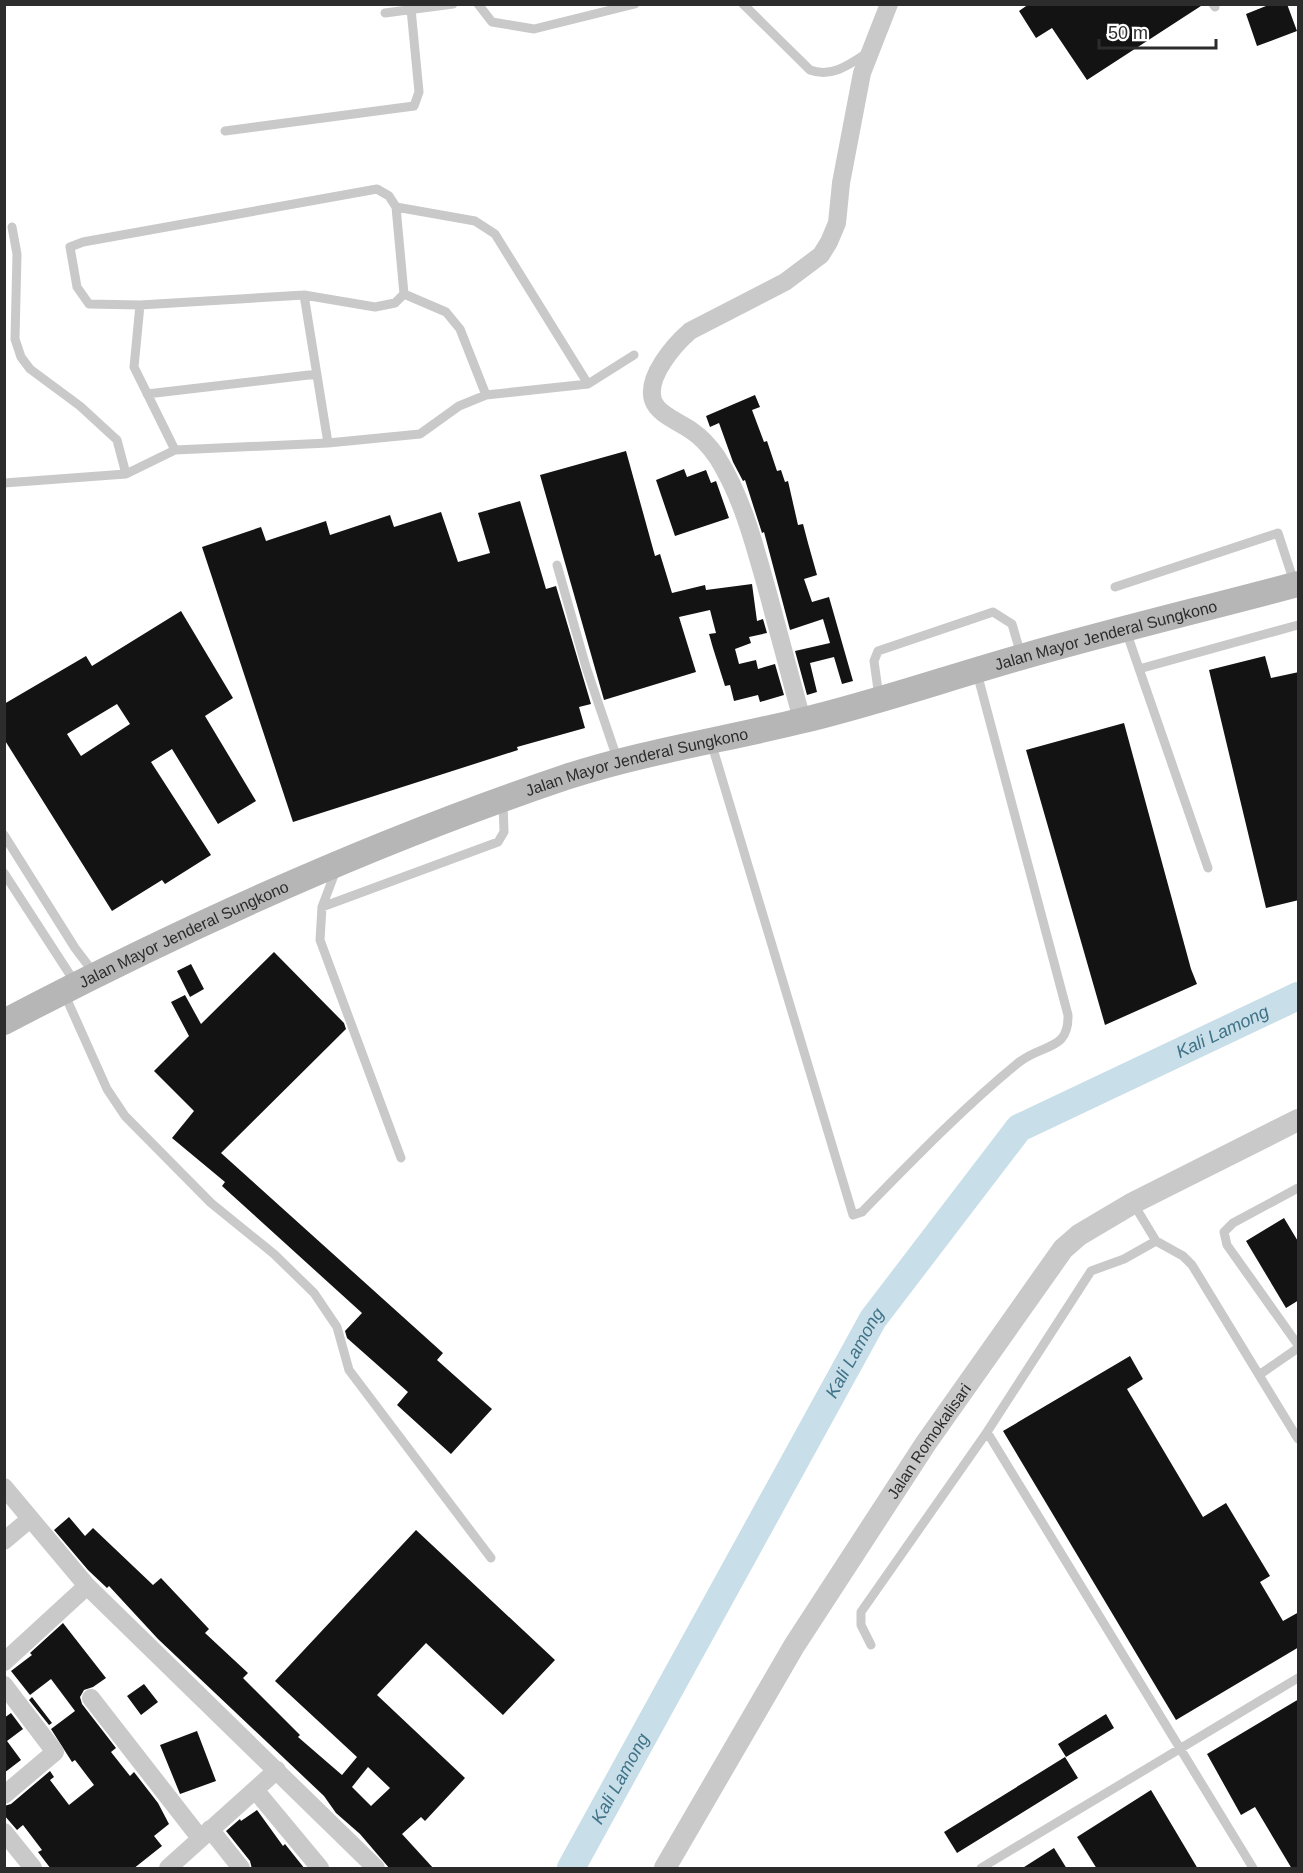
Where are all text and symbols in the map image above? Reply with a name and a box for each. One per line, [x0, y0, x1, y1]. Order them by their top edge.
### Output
scale bar [1099, 12, 1216, 50]
text: 50 m [1108, 23, 1148, 43]
street label: Jalan Mayor Jenderal Sungkono [993, 597, 1219, 673]
street label: Jalan Mayor Jenderal Sungkono [523, 725, 750, 799]
street label: Jalan Mayor Jenderal Sungkono [76, 878, 291, 991]
water label: Kali Lamong [1173, 1001, 1272, 1062]
water label: Kali Lamong [822, 1304, 888, 1401]
street label: Jalan Romokalisari [884, 1381, 974, 1502]
water label: Kali Lamong [587, 1730, 653, 1827]

